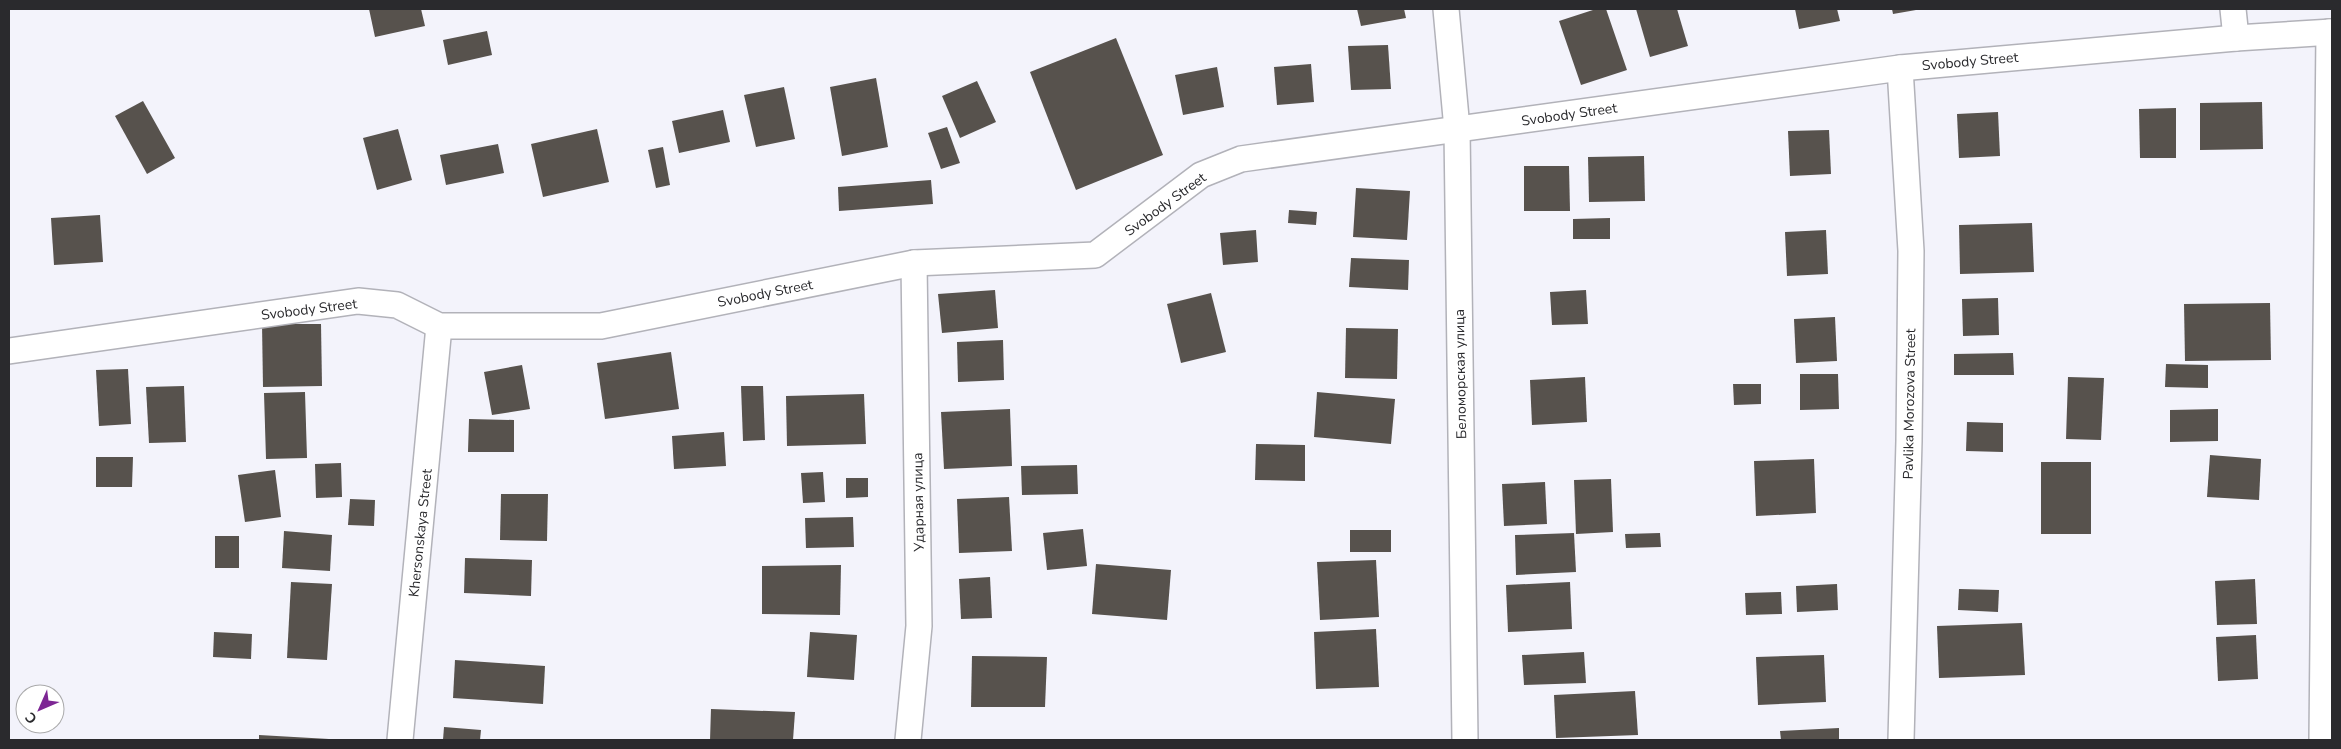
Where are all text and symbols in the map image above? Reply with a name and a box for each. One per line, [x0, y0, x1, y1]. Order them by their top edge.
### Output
street label: Svobody Street [1921, 48, 2019, 75]
street label: Svobody Street [1520, 98, 1618, 131]
street label: Svobody Street [1121, 168, 1210, 240]
street label: Svobody Street [716, 275, 814, 312]
street label: Svobody Street [260, 294, 358, 325]
street label: Беломорская улица [1450, 309, 1471, 439]
street label: Pavlika Morozova Street [1899, 328, 1920, 480]
street label: Ударная улица [908, 452, 929, 553]
street label: Khersonskaya Street [404, 468, 437, 598]
north arrow [15, 684, 65, 734]
text: С [21, 707, 41, 728]

